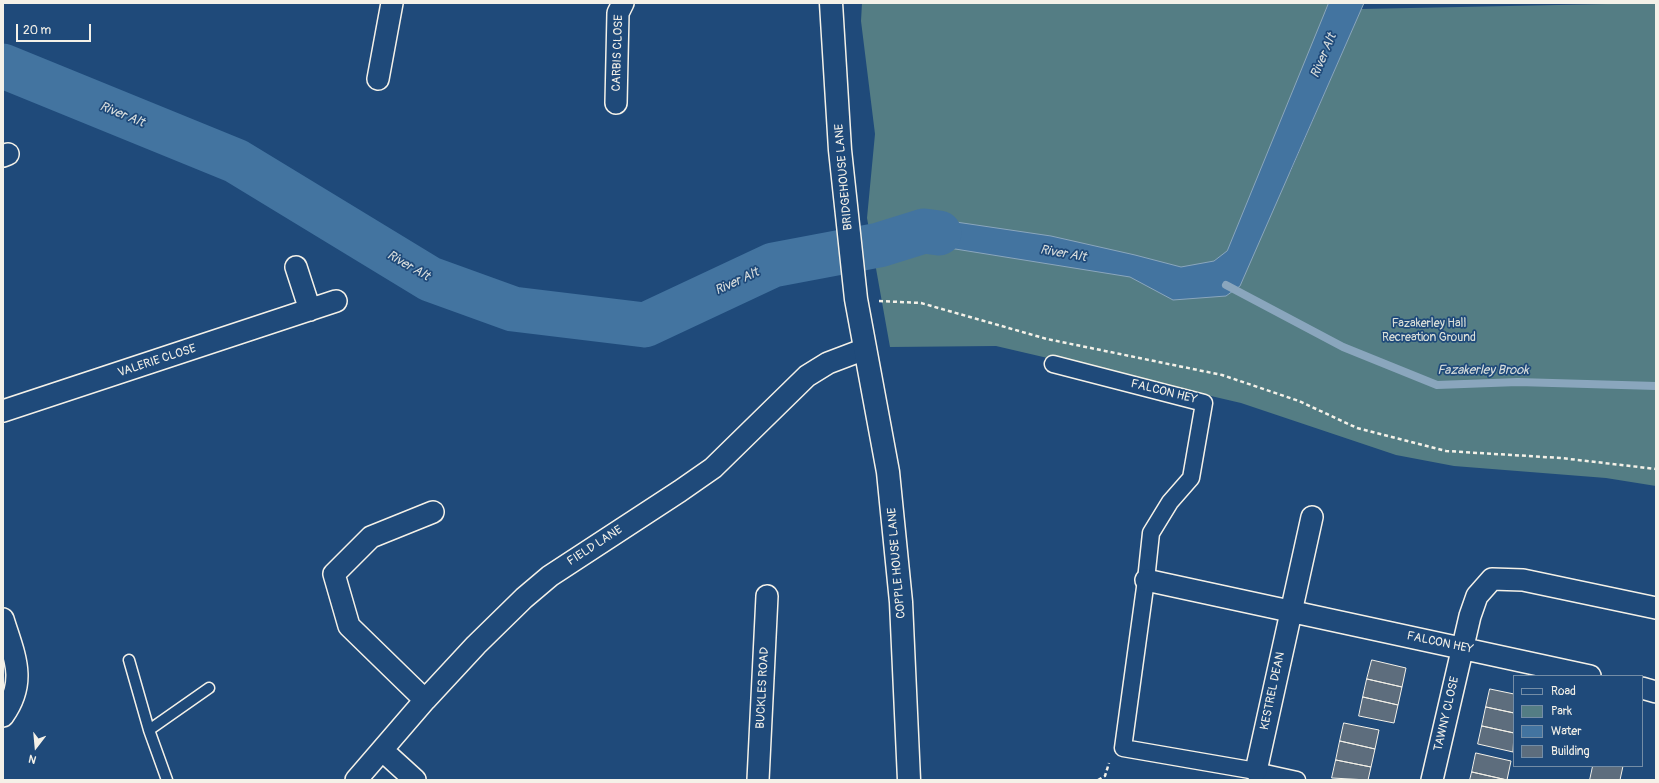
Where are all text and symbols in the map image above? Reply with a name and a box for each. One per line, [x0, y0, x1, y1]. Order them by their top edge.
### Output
street label: CARBIS CLOSE [609, 14, 627, 92]
scale bar [18, 16, 93, 42]
text: 20 m [23, 23, 51, 38]
water label: River Alt [1308, 31, 1340, 81]
water label: River Alt [97, 99, 147, 131]
street label: BRIDGEHOUSE LANE [832, 123, 856, 231]
water label: River Alt [1039, 242, 1087, 266]
water label: River Alt [384, 248, 432, 284]
water label: River Alt [713, 265, 761, 299]
park label: Fazakerley Hall Recreation Ground [1382, 317, 1476, 345]
street label: VALERIE CLOSE [116, 342, 198, 380]
water label: Fazakerley Brook [1437, 363, 1529, 379]
street label: FALCON HEY [1129, 377, 1199, 407]
street label: COPPLE HOUSE LANE [885, 507, 909, 619]
street label: FIELD LANE [565, 523, 625, 569]
street label: FALCON HEY [1405, 629, 1475, 657]
street label: BUCKLES ROAD [754, 647, 772, 729]
street label: KESTREL DEAN [1258, 651, 1288, 731]
street label: TAWNY CLOSE [1431, 675, 1463, 753]
legend [1513, 675, 1643, 767]
text: Road [1551, 684, 1576, 699]
text: Park [1551, 704, 1572, 719]
text: Water [1551, 724, 1582, 739]
north arrow [16, 727, 56, 767]
text: Building [1551, 744, 1590, 759]
text: N [27, 752, 38, 766]

